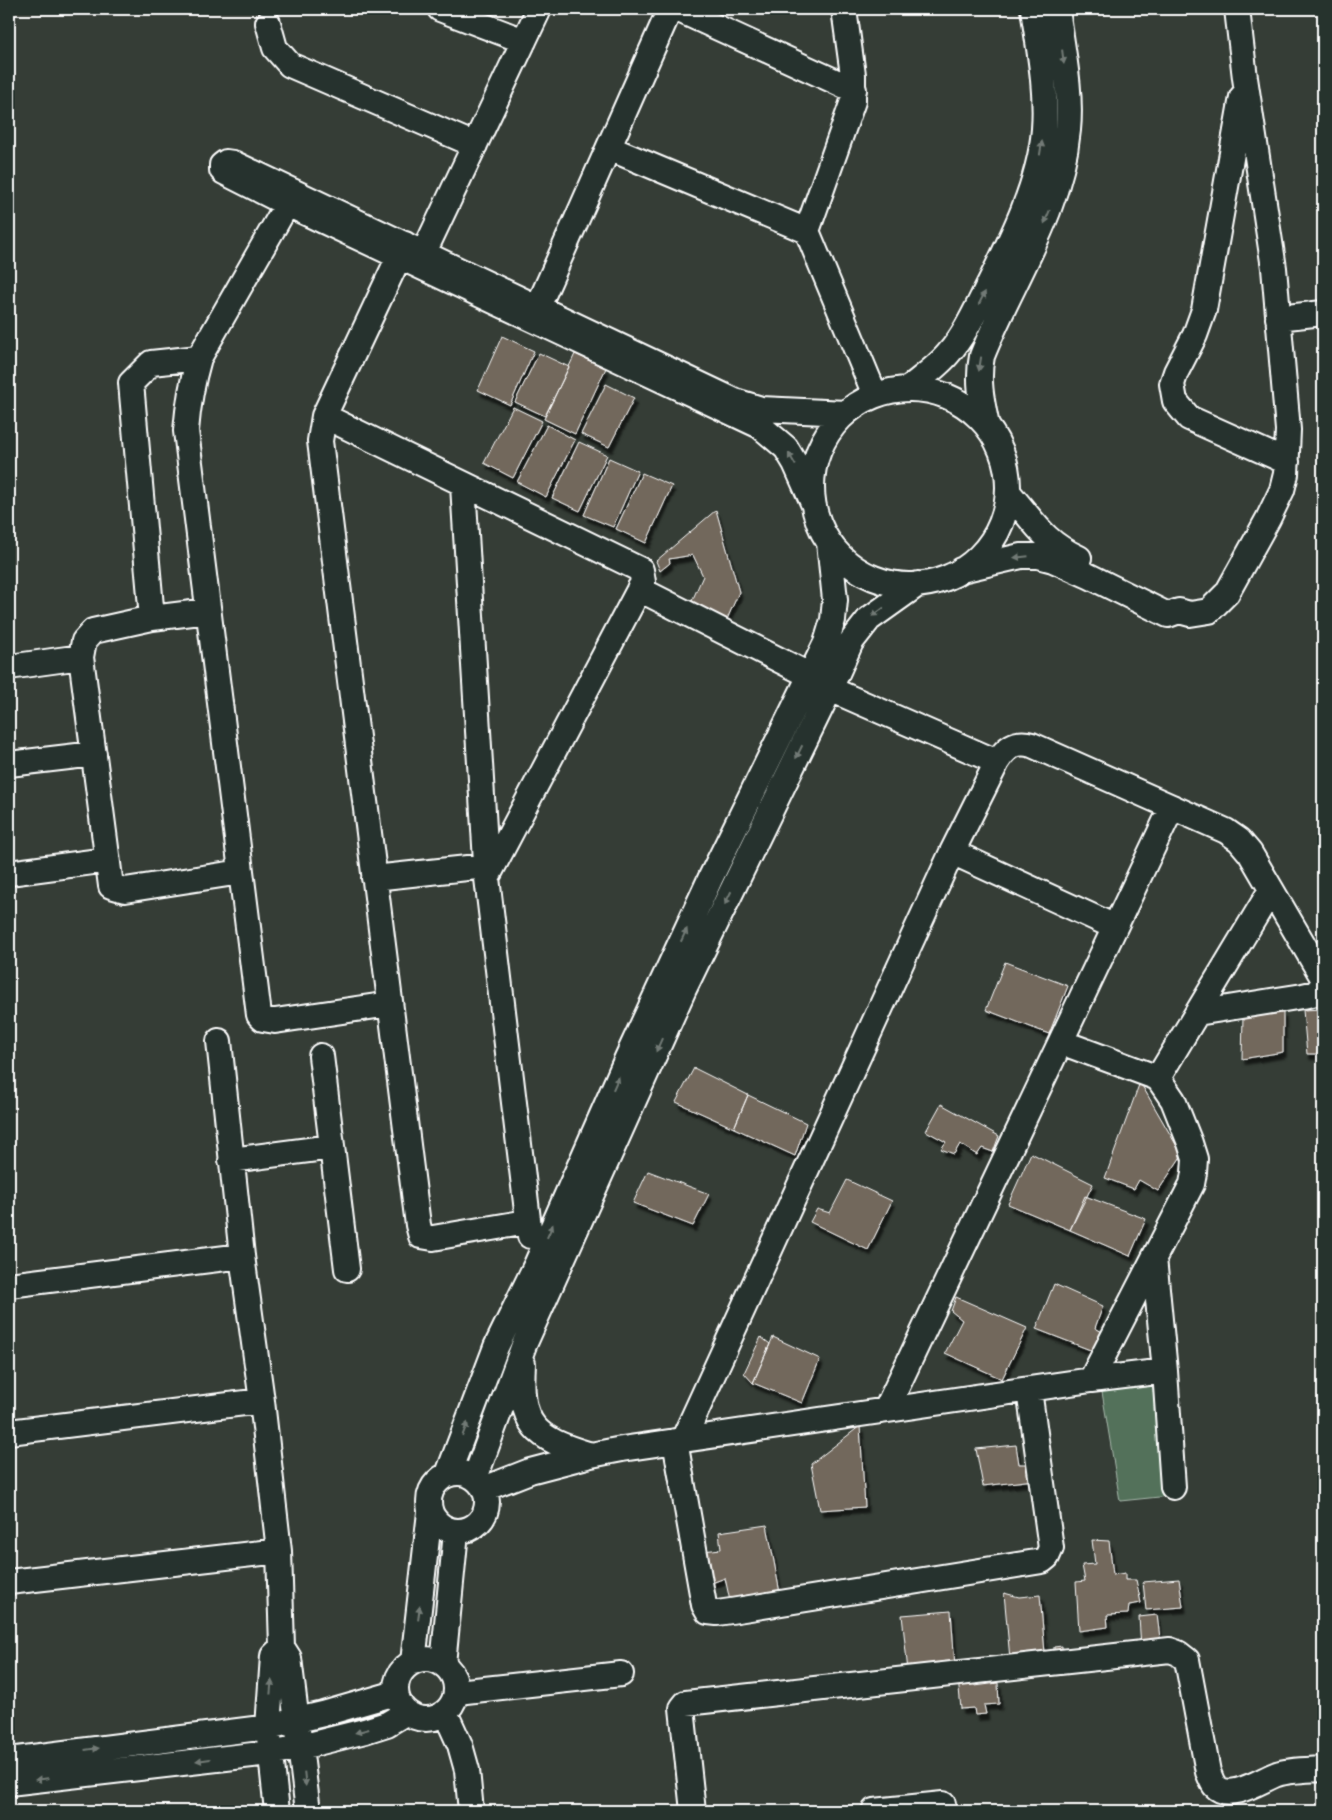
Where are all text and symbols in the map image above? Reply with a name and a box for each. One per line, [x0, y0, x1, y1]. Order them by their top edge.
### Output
one-way arrow [1059, 49, 1067, 65]
one-way arrow [1038, 139, 1046, 155]
one-way arrow [1043, 209, 1050, 224]
one-way arrow [978, 291, 986, 305]
one-way arrow [976, 357, 984, 373]
one-way arrow [788, 452, 797, 466]
one-way arrow [1013, 553, 1029, 561]
one-way arrow [872, 607, 885, 618]
one-way arrow [795, 745, 803, 759]
one-way arrow [724, 891, 732, 906]
one-way arrow [680, 928, 688, 942]
one-way arrow [655, 1038, 663, 1052]
one-way arrow [612, 1076, 620, 1090]
one-way arrow [547, 1224, 555, 1238]
one-way arrow [462, 1422, 470, 1436]
one-way arrow [415, 1605, 423, 1621]
one-way arrow [267, 1678, 275, 1694]
one-way arrow [355, 1727, 370, 1735]
one-way arrow [84, 1745, 100, 1753]
one-way arrow [195, 1756, 211, 1764]
one-way arrow [301, 1772, 309, 1788]
one-way arrow [33, 1775, 49, 1783]

